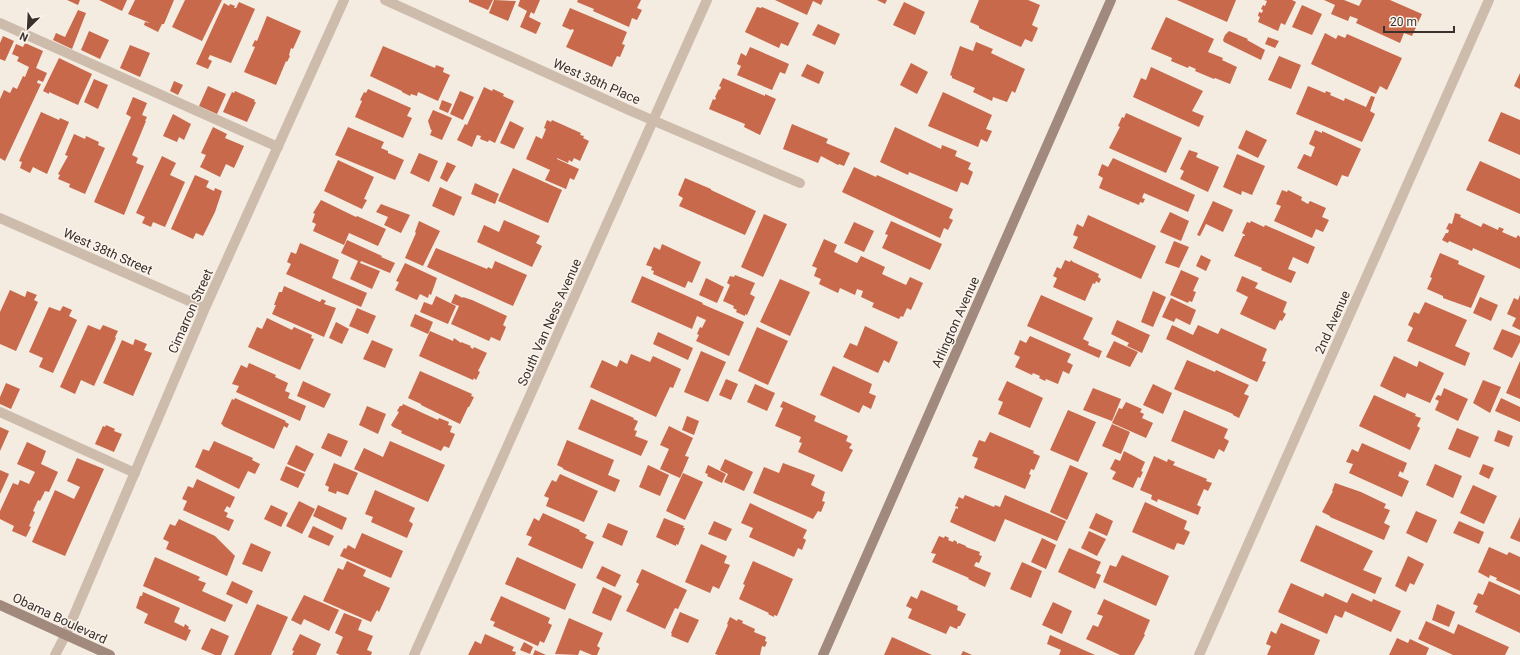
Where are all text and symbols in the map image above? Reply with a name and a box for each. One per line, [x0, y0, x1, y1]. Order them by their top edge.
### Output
north arrow [8, 8, 48, 48]
scale bar [1384, 8, 1454, 34]
text: 20 m [1390, 15, 1417, 29]
text: N [18, 29, 30, 44]
street label: West 38th Place [551, 56, 643, 107]
street label: West 38th Street [61, 225, 155, 278]
street label: South Van Ness Avenue [515, 256, 584, 388]
street label: Cimarron Street [165, 267, 216, 356]
street label: Arlington Avenue [929, 274, 982, 370]
street label: 2nd Avenue [1312, 288, 1353, 356]
street label: Obama Boulevard [10, 590, 109, 647]

